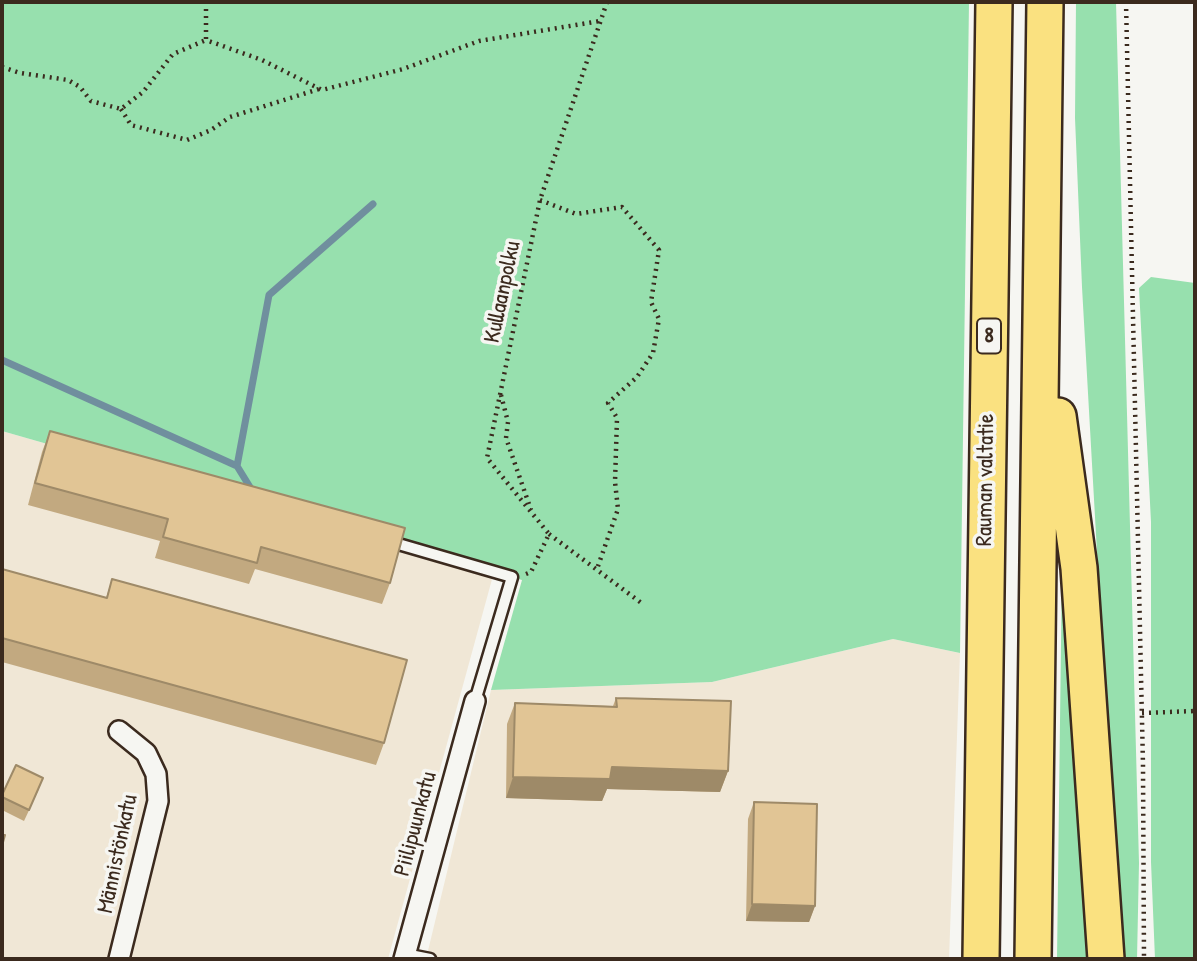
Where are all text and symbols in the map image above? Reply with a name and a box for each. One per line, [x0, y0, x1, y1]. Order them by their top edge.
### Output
street label: Kullaanpolku [479, 238, 527, 346]
road number: 8 [977, 318, 1001, 354]
street label: Rauman valtatie [971, 414, 1001, 546]
street label: Piilipuunkatu [389, 769, 443, 879]
street label: Männistönkatu [92, 792, 144, 916]

